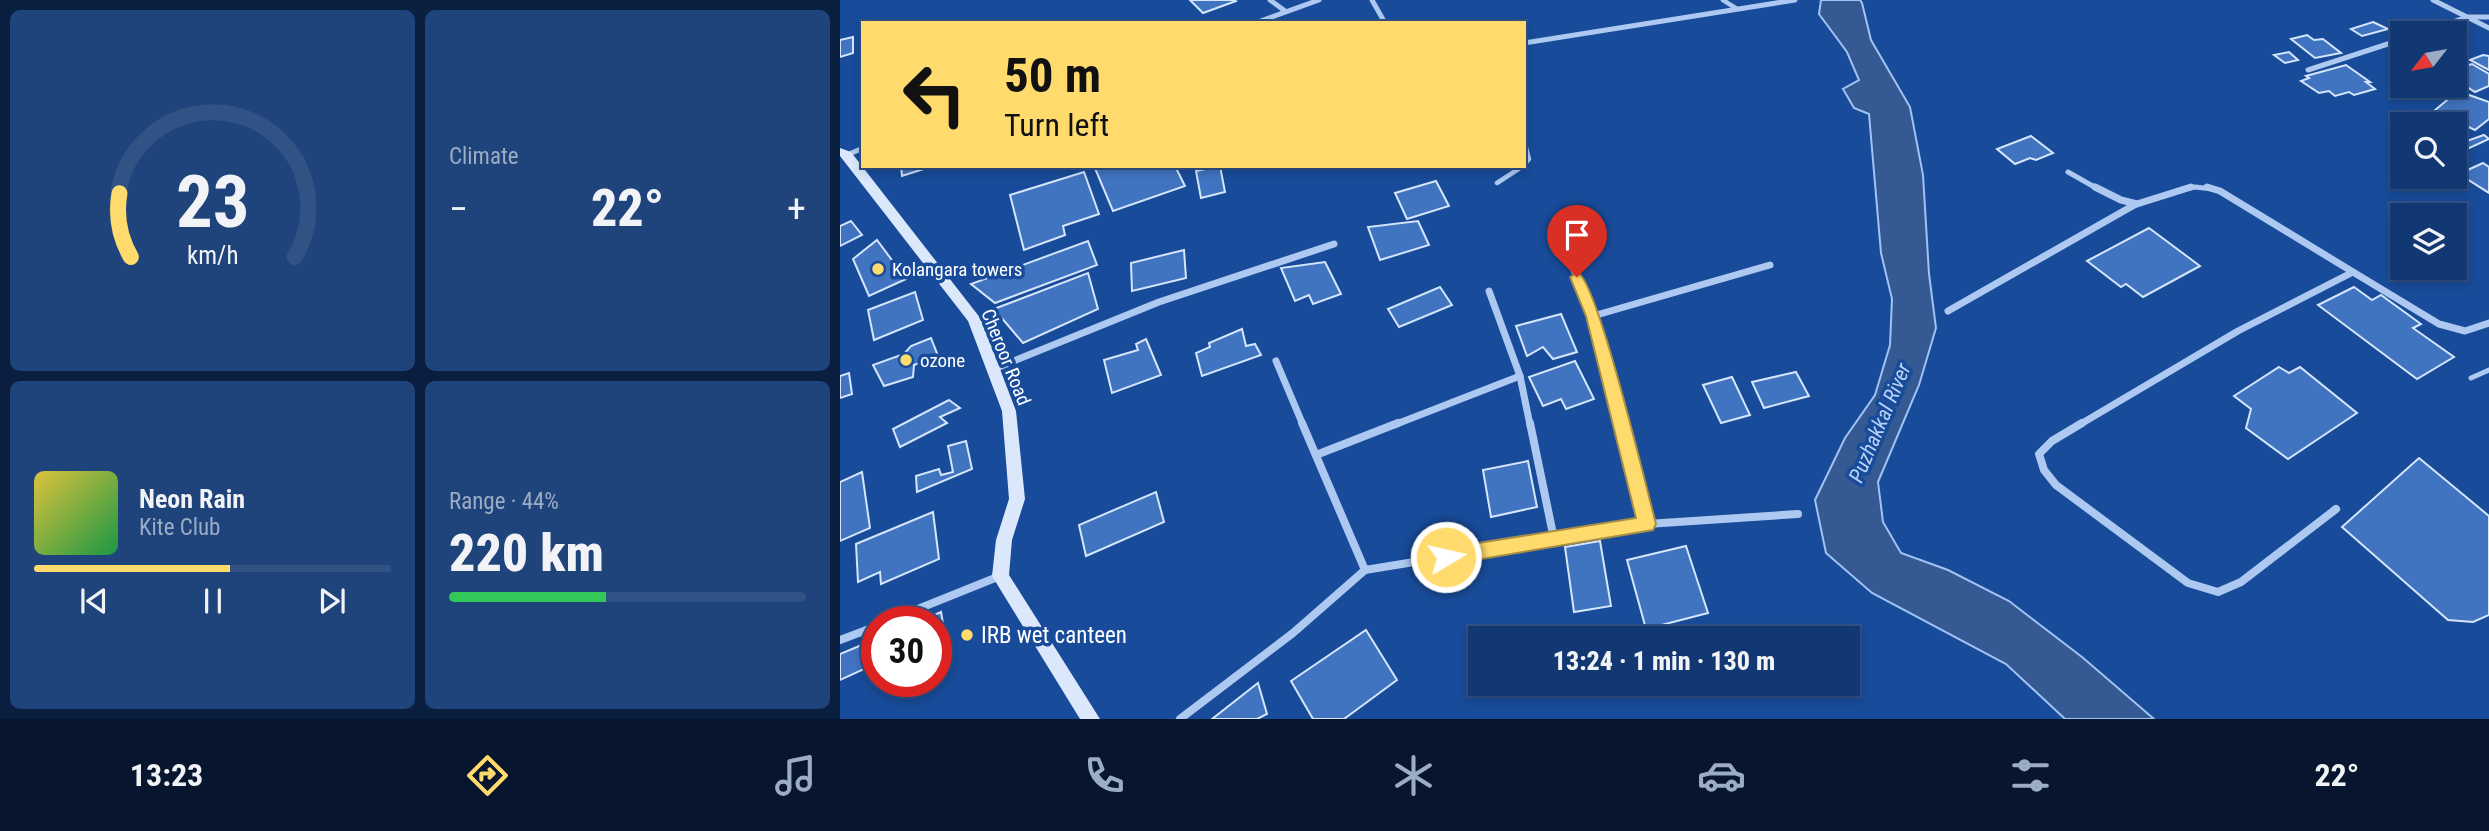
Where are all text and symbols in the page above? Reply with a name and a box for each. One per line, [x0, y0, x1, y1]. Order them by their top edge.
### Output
north arrow [2390, 21, 2468, 98]
map controls [2390, 21, 2467, 280]
text: 50 m [1004, 47, 1101, 104]
icon: left [889, 49, 980, 140]
text: Turn left [1004, 106, 1109, 144]
button: search [2390, 112, 2467, 189]
text: Climate [449, 143, 519, 170]
text: 23 [176, 159, 249, 245]
text: 22° [591, 178, 664, 239]
text: − [449, 187, 468, 231]
text: + [787, 187, 806, 231]
button: layers [2390, 203, 2467, 280]
pin [1547, 205, 1607, 277]
icon: arrive [1558, 216, 1596, 254]
text: km/h [187, 240, 238, 269]
place label: Kolangara towers [892, 258, 1022, 281]
marker: Kolangara towers [870, 261, 886, 277]
street label: Cheroor Road [976, 305, 1036, 409]
place label: ozone [920, 349, 965, 372]
marker: ozone [898, 352, 914, 368]
water label: Puzhakkal River [1844, 359, 1916, 486]
text: Neon Rain [139, 484, 245, 514]
text: Range · 44% [449, 488, 559, 515]
text: Kite Club [139, 514, 220, 541]
position arrow [1409, 520, 1483, 594]
text: 220 km [449, 523, 604, 584]
icon: previous [75, 582, 113, 620]
icon: pause [194, 582, 232, 620]
icon: next [313, 582, 351, 620]
speed limit sign: 30 [861, 606, 952, 697]
place label: IRB wet canteen [981, 622, 1127, 649]
marker: IRB wet canteen [959, 627, 975, 643]
text: 13:24 · 1 min · 130 m [1553, 646, 1775, 676]
icon: directions [463, 751, 512, 800]
icon: music [771, 751, 820, 800]
icon: phone [1080, 751, 1129, 800]
icon: climate [1389, 751, 1438, 800]
icon: car [1697, 751, 1746, 800]
icon: filters [2006, 751, 2055, 800]
text: 13:23 [130, 756, 203, 794]
text: 22° [2314, 756, 2359, 794]

